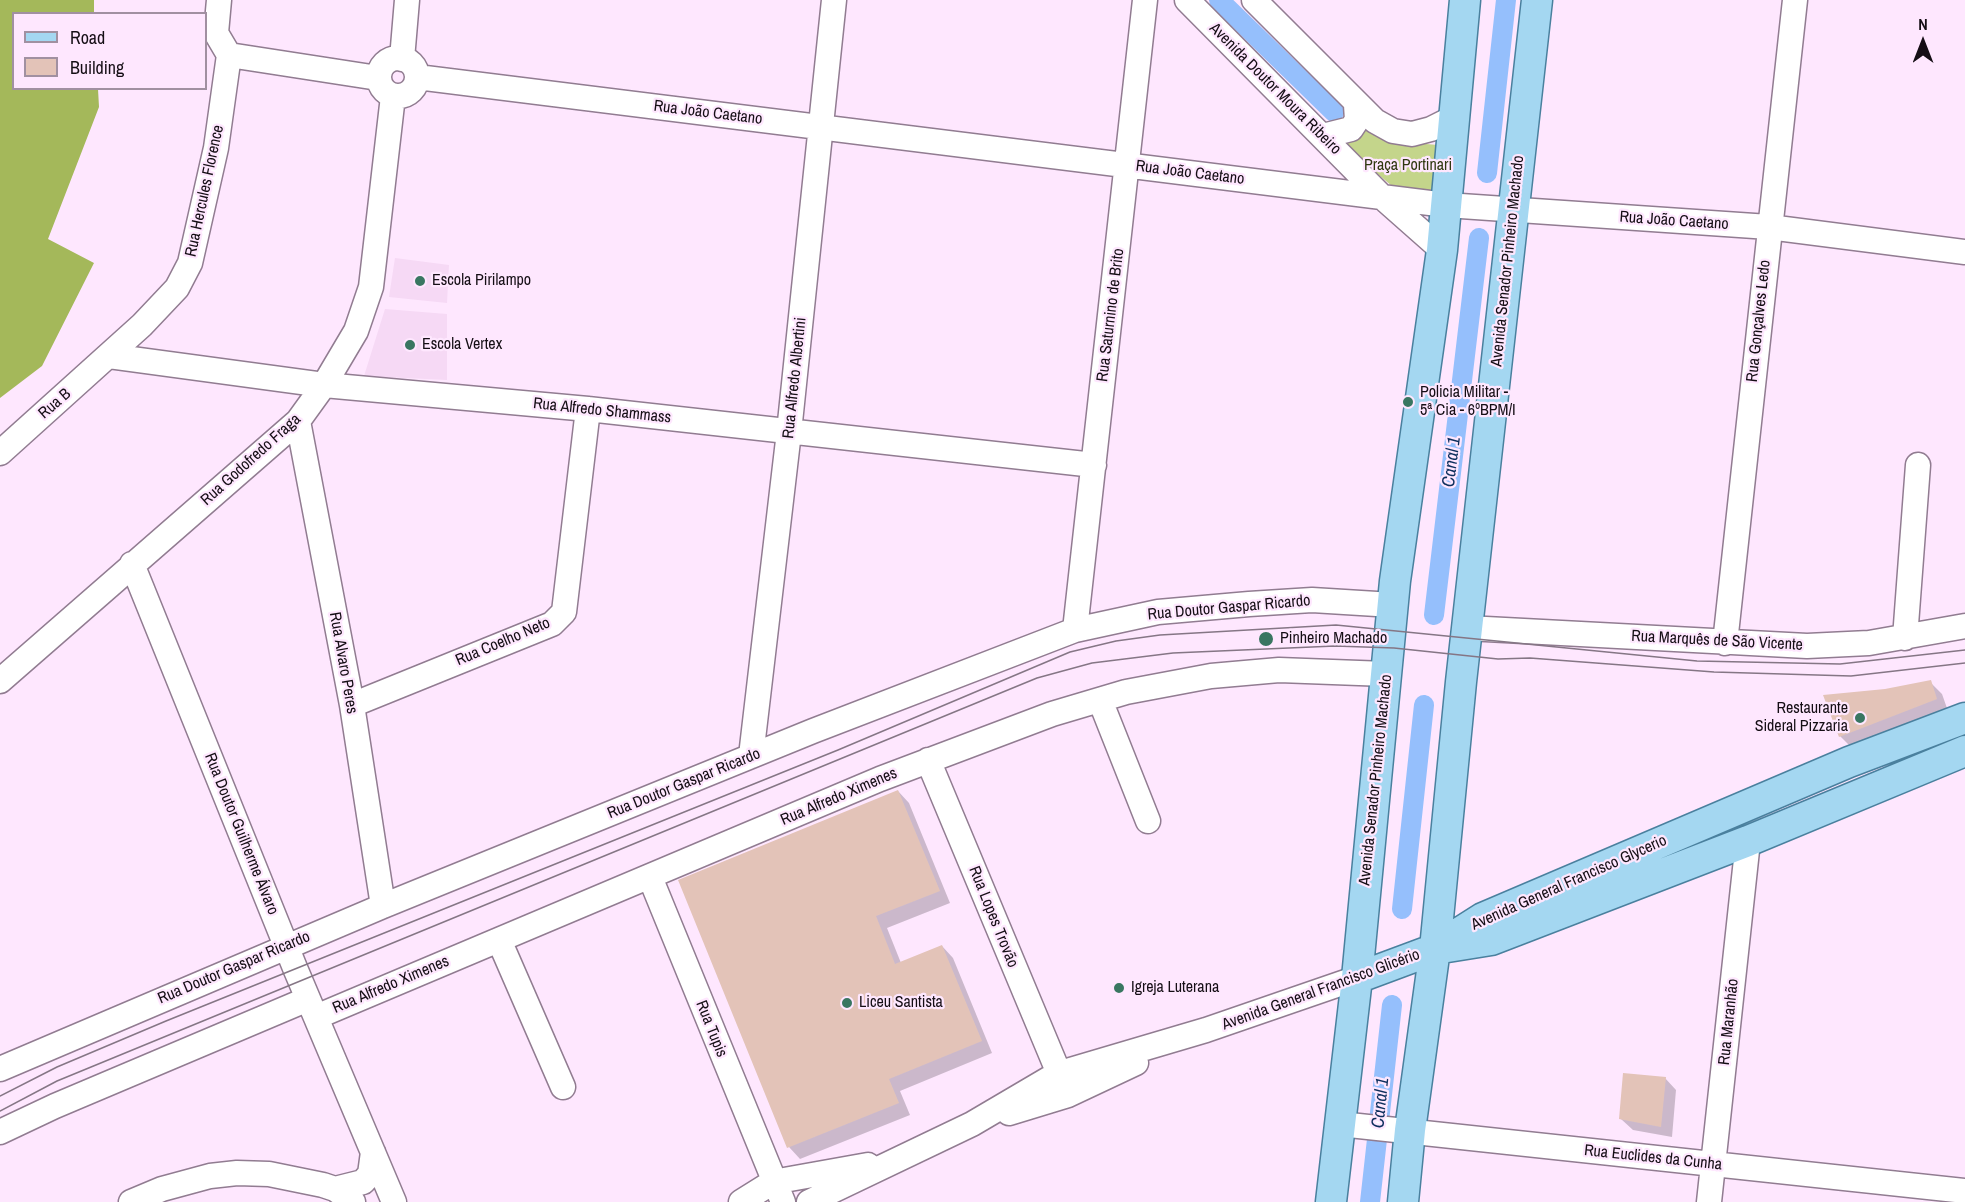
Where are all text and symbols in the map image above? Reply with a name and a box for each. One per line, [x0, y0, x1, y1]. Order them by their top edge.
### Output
legend [12, 12, 207, 90]
north arrow [1893, 12, 1953, 72]
text: N [1918, 13, 1928, 35]
street label: Avenida Doutor Moura Ribeiro [1205, 19, 1345, 159]
text: Road [70, 25, 105, 50]
text: Building [70, 55, 124, 80]
street label: Rua João Caetano [653, 97, 763, 129]
street label: Rua Hercules Florence [182, 123, 228, 259]
street label: Avenida Senador Pinheiro Machado [1487, 155, 1529, 367]
park label: Praça Portinari [1364, 156, 1452, 176]
street label: Rua João Caetano [1135, 157, 1245, 189]
street label: Rua João Caetano [1619, 208, 1729, 234]
street label: Rua Saturnino de Brito [1093, 247, 1129, 383]
street label: Rua Gonçalves Ledo [1743, 259, 1775, 383]
place label: Escola Pirilampo [432, 271, 531, 291]
marker: Escola Pirilampo [413, 274, 427, 288]
street label: Rua Alfredo Albertini [779, 316, 811, 440]
place label: Escola Vertex [422, 335, 502, 355]
marker: Escola Vertex [403, 338, 417, 352]
place label: Policia Militar - 5ª Cia - 6ºBPM/I [1420, 383, 1516, 421]
street label: Rua B [35, 385, 75, 423]
street label: Rua Alfredo Shammass [532, 394, 672, 428]
marker: Policia Militar - 5ª Cia - 6ºBPM/I [1401, 395, 1415, 409]
street label: Rua Godofredo Fraga [197, 410, 305, 510]
water label: Canal 1 [1438, 435, 1466, 489]
street label: Rua Doutor Gaspar Ricardo [1147, 591, 1311, 625]
street label: Rua Alvaro Peres [325, 611, 361, 715]
street label: Rua Coelho Neto [453, 614, 553, 670]
street label: Rua Marquês de São Vicente [1631, 627, 1803, 655]
place label: Pinheiro Machado [1280, 629, 1387, 649]
marker: Pinheiro Machado [1257, 630, 1275, 648]
street label: Avenida Senador Pinheiro Machado [1355, 674, 1397, 886]
place label: Restaurante Sideral Pizzaria [1755, 699, 1848, 737]
marker: Restaurante Sideral Pizzaria [1853, 711, 1867, 725]
street label: Rua Doutor Gaspar Ricardo [605, 745, 763, 823]
street label: Rua Doutor Guilherme Álvaro [200, 750, 282, 918]
street label: Rua Alfredo Ximenes [778, 764, 900, 830]
street label: Avenida General Francisco Glycerio [1468, 831, 1670, 935]
street label: Rua Lopes Trovão [964, 864, 1022, 970]
street label: Rua Doutor Gaspar Ricardo [155, 927, 313, 1009]
street label: Avenida General Francisco Glicério [1219, 945, 1423, 1035]
street label: Rua Alfredo Ximenes [330, 952, 452, 1018]
place label: Igreja Luterana [1131, 978, 1219, 998]
street label: Rua Maranhão [1715, 978, 1743, 1066]
marker: Igreja Luterana [1112, 981, 1126, 995]
place label: Liceu Santista [859, 993, 943, 1013]
marker: Liceu Santista [840, 996, 854, 1010]
street label: Rua Tupis [691, 998, 731, 1060]
water label: Canal 1 [1368, 1077, 1394, 1129]
street label: Rua Euclides da Cunha [1583, 1141, 1723, 1175]

